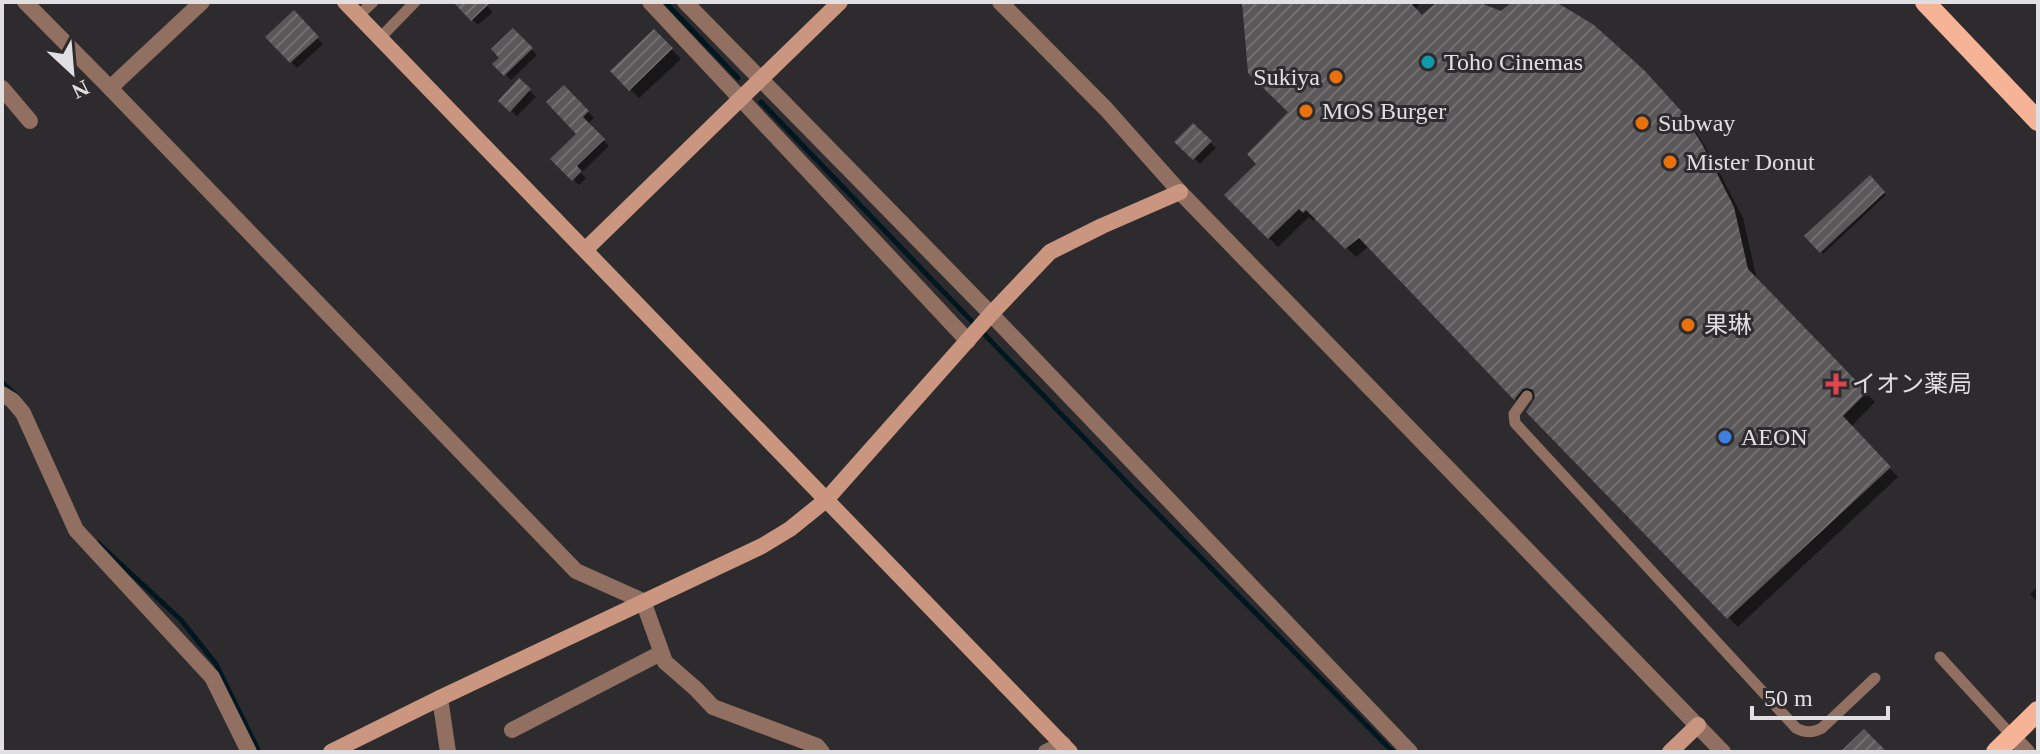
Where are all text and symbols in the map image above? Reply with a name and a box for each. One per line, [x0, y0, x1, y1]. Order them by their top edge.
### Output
north arrow [32, 32, 112, 112]
place label: Toho Cinemas [1444, 49, 1583, 75]
marker: Toho Cinemas [1419, 53, 1437, 71]
place label: Sukiya [1253, 64, 1320, 90]
marker: Sukiya [1327, 68, 1345, 86]
text: N [68, 75, 93, 104]
place label: MOS Burger [1322, 98, 1446, 124]
marker: MOS Burger [1297, 102, 1315, 120]
place label: Subway [1658, 110, 1735, 136]
marker: Subway [1633, 114, 1651, 132]
place label: Mister Donut [1686, 149, 1815, 175]
marker: Mister Donut [1661, 153, 1679, 171]
place label: 果琳 [1704, 312, 1752, 338]
marker: 果琳 [1679, 316, 1697, 334]
place label: イオン薬局 [1852, 371, 1972, 397]
marker: イオン薬局 [1827, 375, 1845, 393]
place label: AEON [1741, 424, 1808, 450]
marker: AEON [1716, 428, 1734, 446]
scale bar [1752, 670, 1888, 720]
text: 50 m [1764, 685, 1813, 711]

